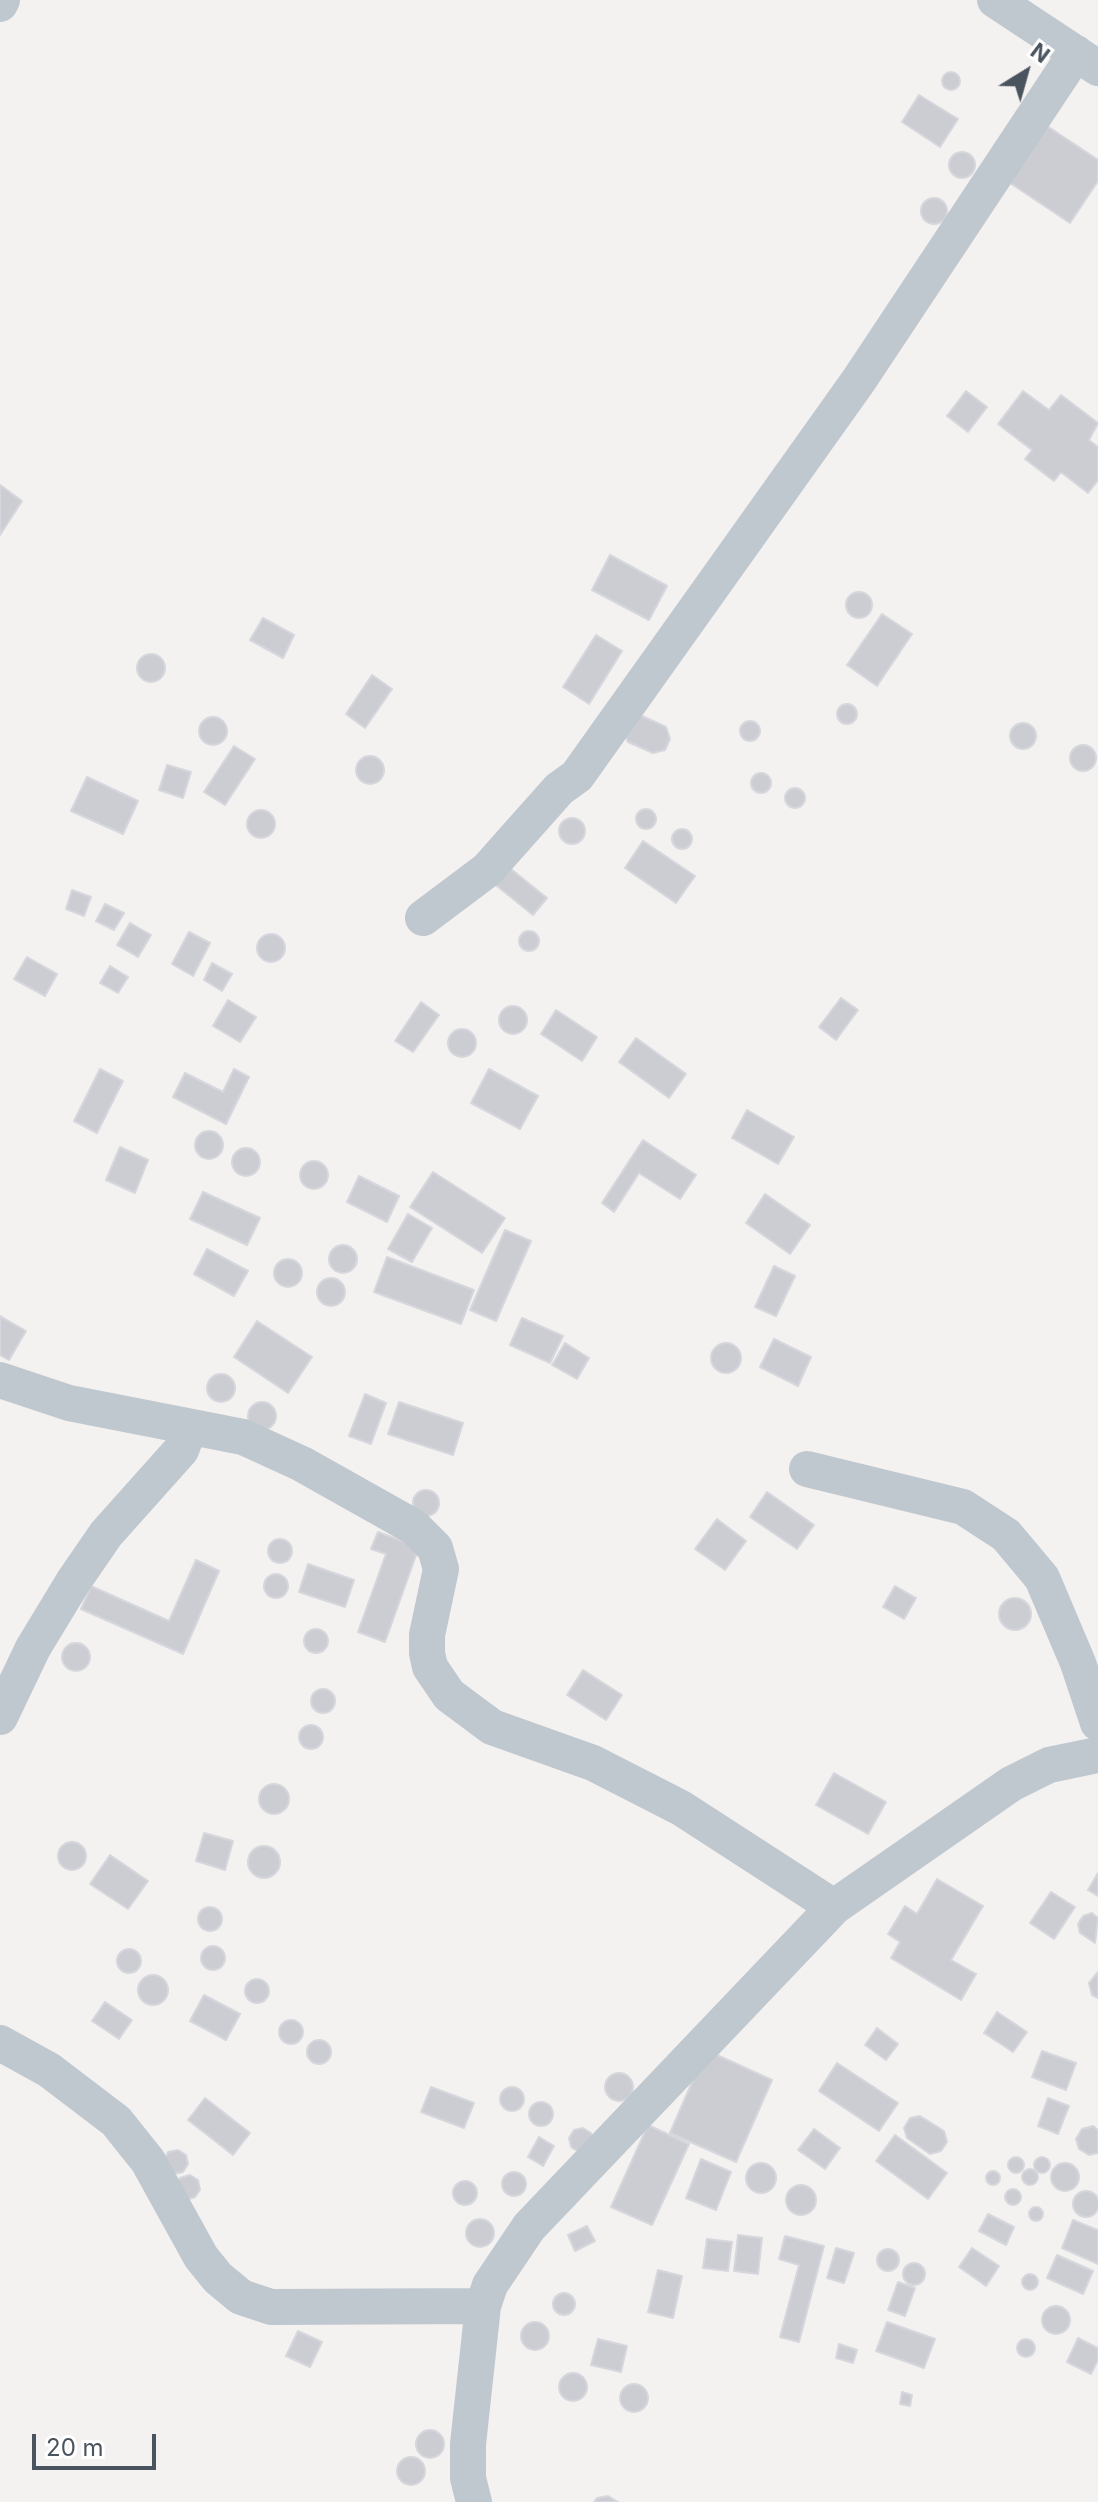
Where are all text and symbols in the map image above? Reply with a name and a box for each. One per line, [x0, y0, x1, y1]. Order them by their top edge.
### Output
north arrow [986, 32, 1066, 112]
text: N [1026, 37, 1055, 68]
scale bar [36, 2418, 160, 2468]
text: 20 m [46, 2433, 104, 2462]

